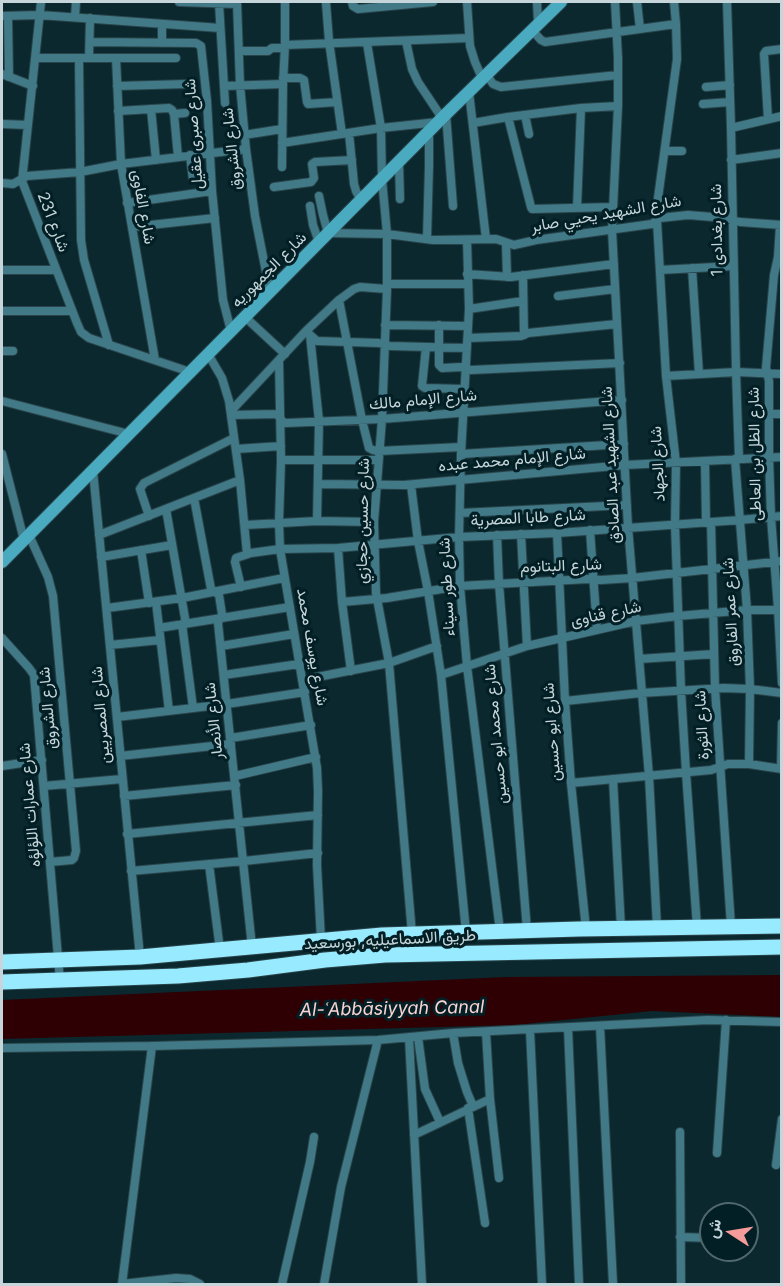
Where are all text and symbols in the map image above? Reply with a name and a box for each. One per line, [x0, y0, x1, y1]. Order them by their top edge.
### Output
street label: شارع صبرى عقيل [181, 78, 207, 190]
street label: شارع الشروق [218, 107, 246, 191]
street label: شارع الفاوى [127, 168, 159, 246]
street label: شارع بغدادى 1 [707, 183, 727, 277]
street label: شارع 231 [33, 189, 73, 255]
street label: شارع الشهيد يحيي صابر [529, 191, 683, 237]
street label: شارع الجمهوريه [227, 228, 311, 312]
street label: شارع الإمام مالك [368, 386, 478, 414]
street label: شارع الشهيد عبد الصادق [597, 386, 625, 544]
street label: شارع الظل بن العاطى [744, 387, 766, 521]
street label: شارع الجهاد [646, 426, 670, 502]
street label: شارع الإمام محمد عبده [438, 444, 586, 476]
street label: شارع حسين حجازي [352, 458, 374, 584]
street label: شارع طابا المصرية [470, 505, 586, 531]
street label: شارع طور سيناء [435, 537, 459, 637]
street label: شارع البتانوم [520, 555, 602, 577]
street label: شارع عمر الفاروق [719, 557, 743, 667]
street label: شارع يوسف محمد [292, 587, 332, 707]
street label: شارع قناوى [569, 597, 643, 631]
street label: شارع محمد ابو حسين [480, 663, 512, 805]
street label: شارع الشروق [35, 666, 61, 750]
street label: شارع المصريين [87, 666, 115, 764]
street label: شارع الأنصار [200, 681, 228, 761]
street label: شارع ابو حسين [539, 682, 565, 782]
street label: شارع الثورة [691, 690, 713, 760]
street label: شارع عمارات اللؤلؤه [15, 742, 45, 868]
street label: طريق الاسماعيليه, بورسعيد [304, 926, 476, 954]
water label: Al-ʿAbbāsiyyah Canal [299, 997, 485, 1021]
north arrow [699, 1202, 759, 1262]
text: ش [702, 1217, 725, 1240]

